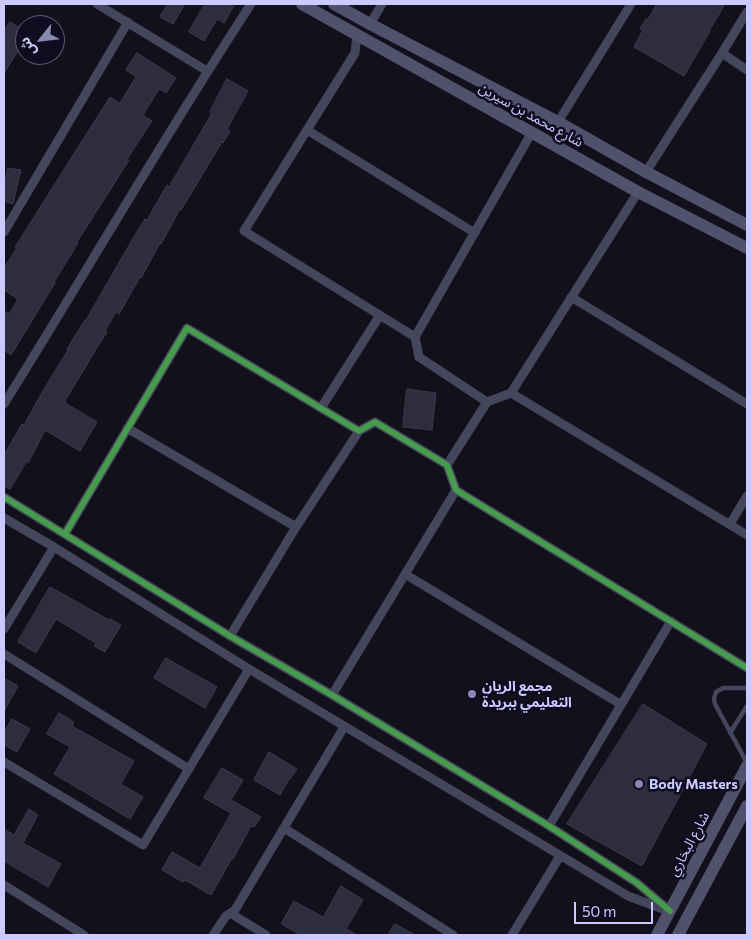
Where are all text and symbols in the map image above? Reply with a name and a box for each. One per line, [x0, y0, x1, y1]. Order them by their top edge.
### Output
north arrow [15, 15, 65, 65]
text: ش [15, 35, 39, 60]
street label: شارع محمد بن سيرين [476, 79, 586, 151]
place label: مجمع الريان التعليمي ببريدة [482, 678, 572, 710]
marker: مجمع الريان التعليمي ببريدة [466, 688, 478, 700]
place label: Body Masters [649, 776, 738, 792]
marker: Body Masters [633, 778, 645, 790]
street label: شارع البخاري [665, 809, 713, 879]
scale bar [576, 892, 655, 924]
text: 50 m [582, 902, 616, 920]

